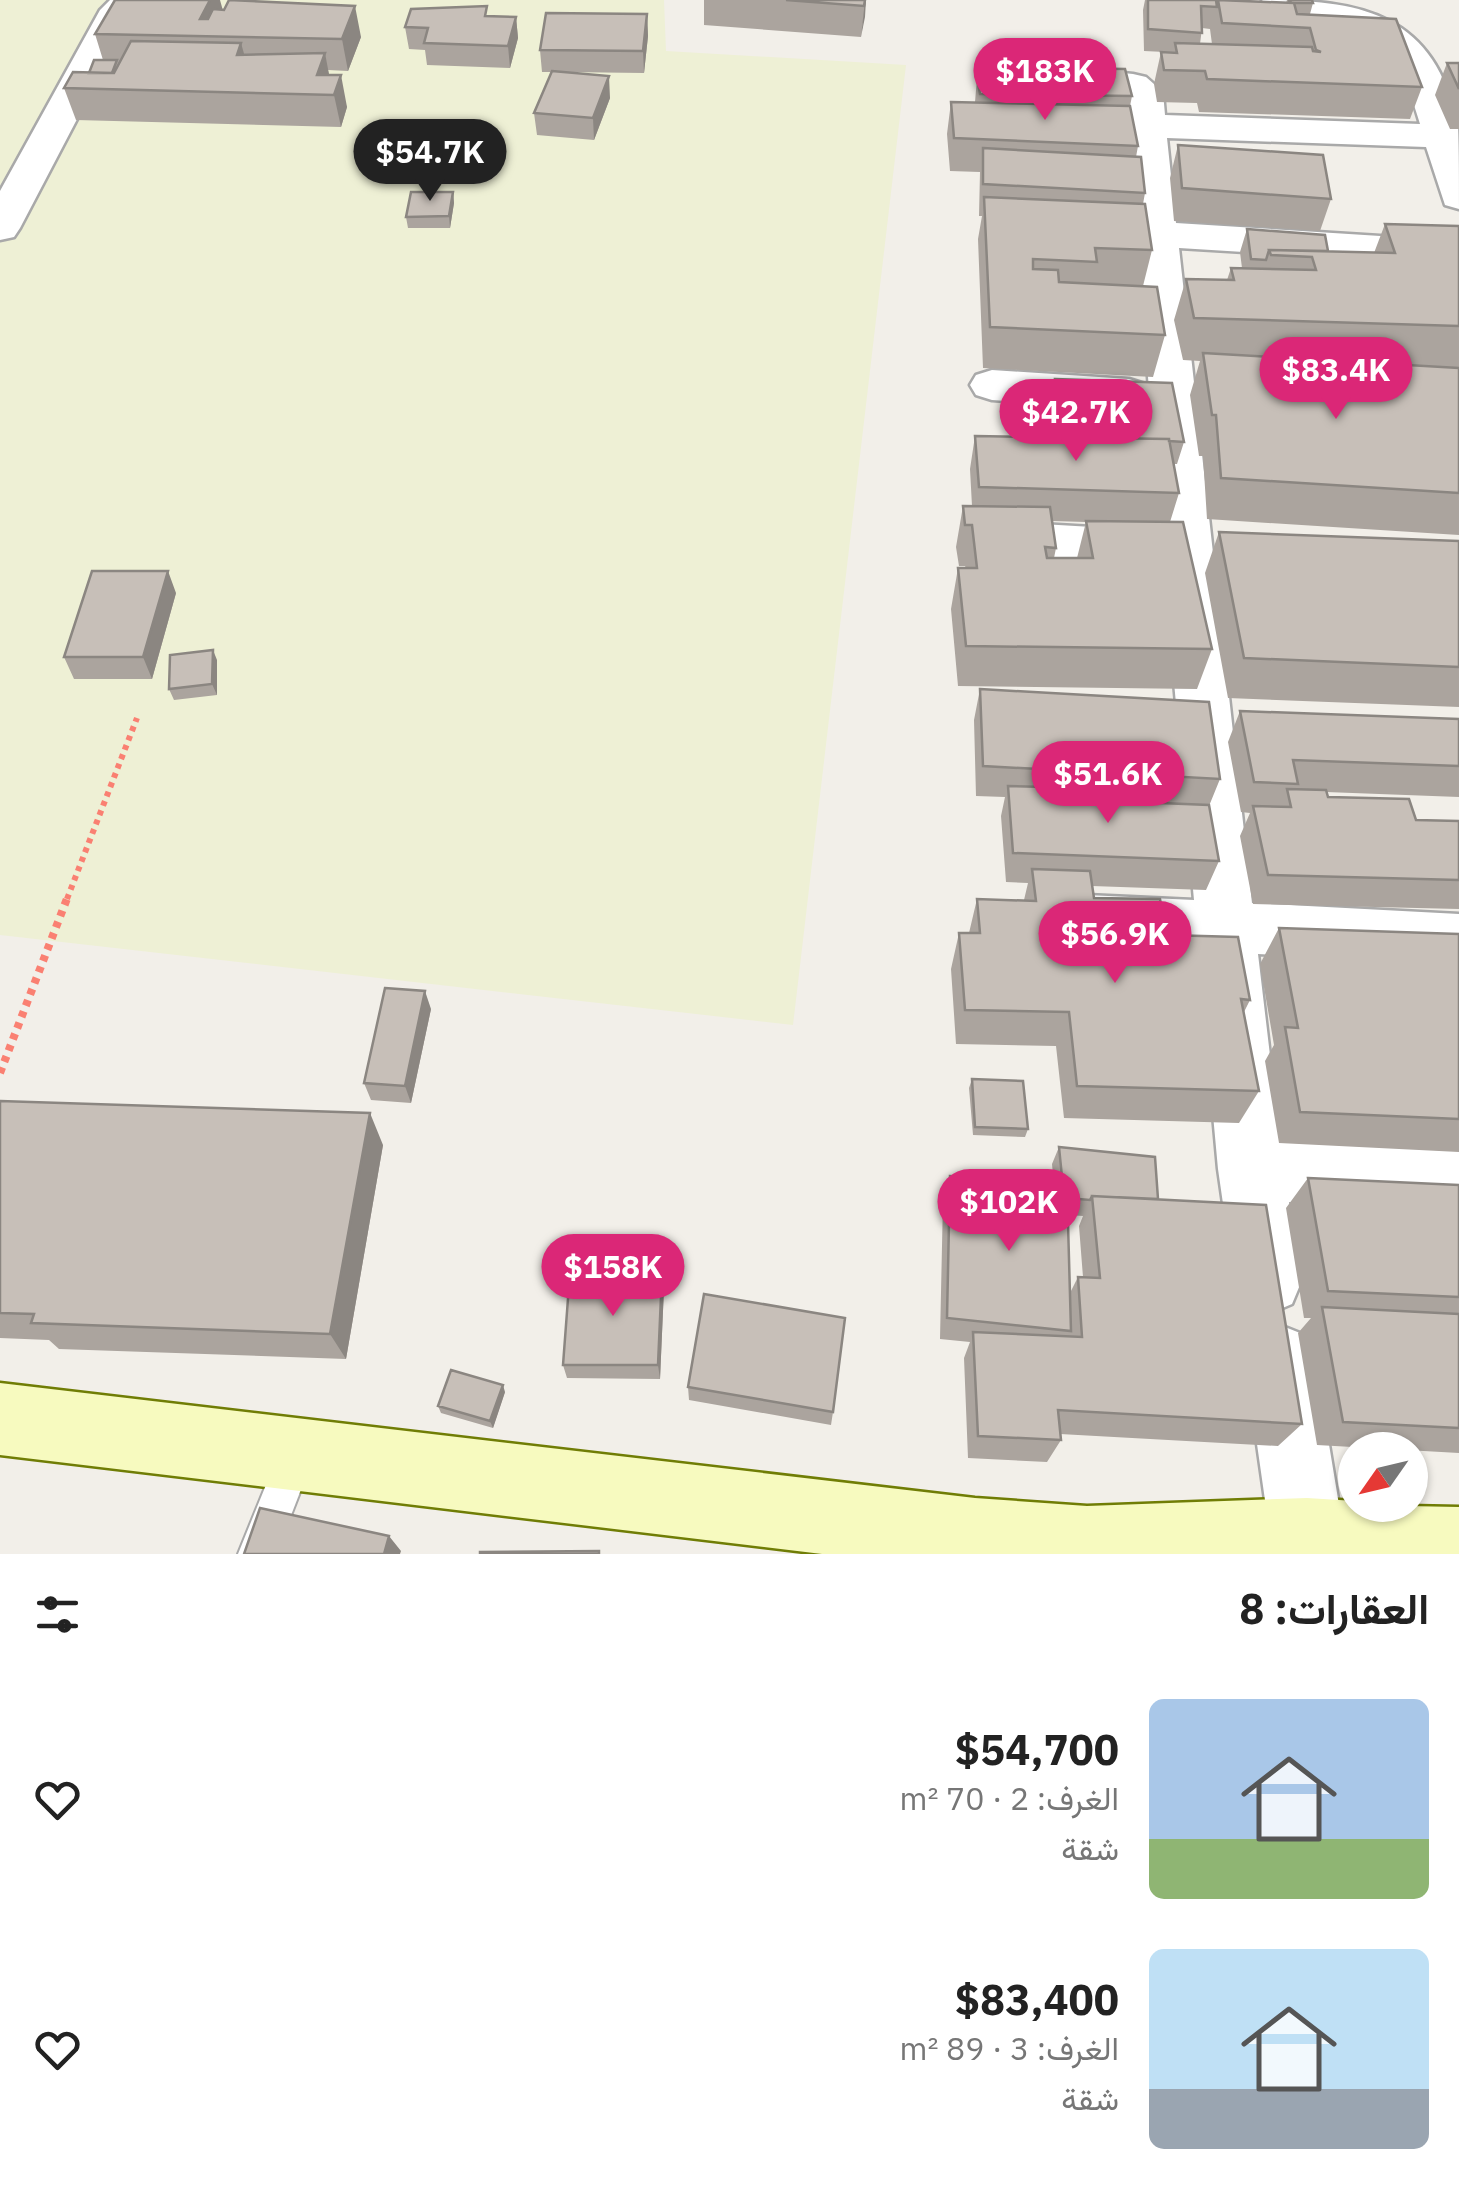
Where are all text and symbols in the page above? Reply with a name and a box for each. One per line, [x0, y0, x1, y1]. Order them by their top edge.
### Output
pin: $183K [975, 38, 1115, 123]
text: $183K [995, 49, 1095, 91]
pin: $54.7K [349, 119, 511, 204]
text: $54.7K [375, 130, 485, 172]
pin: $83.4K [1255, 337, 1417, 422]
text: $83.4K [1281, 348, 1391, 390]
pin: $42.7K [995, 379, 1157, 464]
text: $42.7K [1021, 390, 1131, 432]
pin: $51.6K [1027, 741, 1189, 826]
text: $51.6K [1053, 752, 1163, 794]
pin: $56.9K [1034, 901, 1196, 986]
text: $56.9K [1060, 912, 1170, 954]
pin: $102K [939, 1169, 1079, 1254]
text: $102K [959, 1180, 1059, 1222]
pin: $158K [543, 1234, 683, 1319]
text: $158K [563, 1245, 663, 1287]
north arrow [1338, 1432, 1428, 1522]
map controls [1338, 1432, 1428, 1522]
text: العقارات: 8 [1239, 1581, 1429, 1636]
icon: filters [30, 1587, 85, 1642]
text: $54,700 [955, 1722, 1119, 1777]
icon: home [1229, 1739, 1349, 1859]
icon: heart [30, 1772, 85, 1827]
text: الغرف: 2 · 70 m² [900, 1777, 1119, 1819]
text: شقة [1061, 1827, 1119, 1869]
text: $83,400 [955, 1972, 1119, 2027]
icon: home [1229, 1989, 1349, 2109]
icon: heart [30, 2022, 85, 2077]
text: الغرف: 3 · 89 m² [900, 2027, 1119, 2069]
text: شقة [1061, 2077, 1119, 2119]

